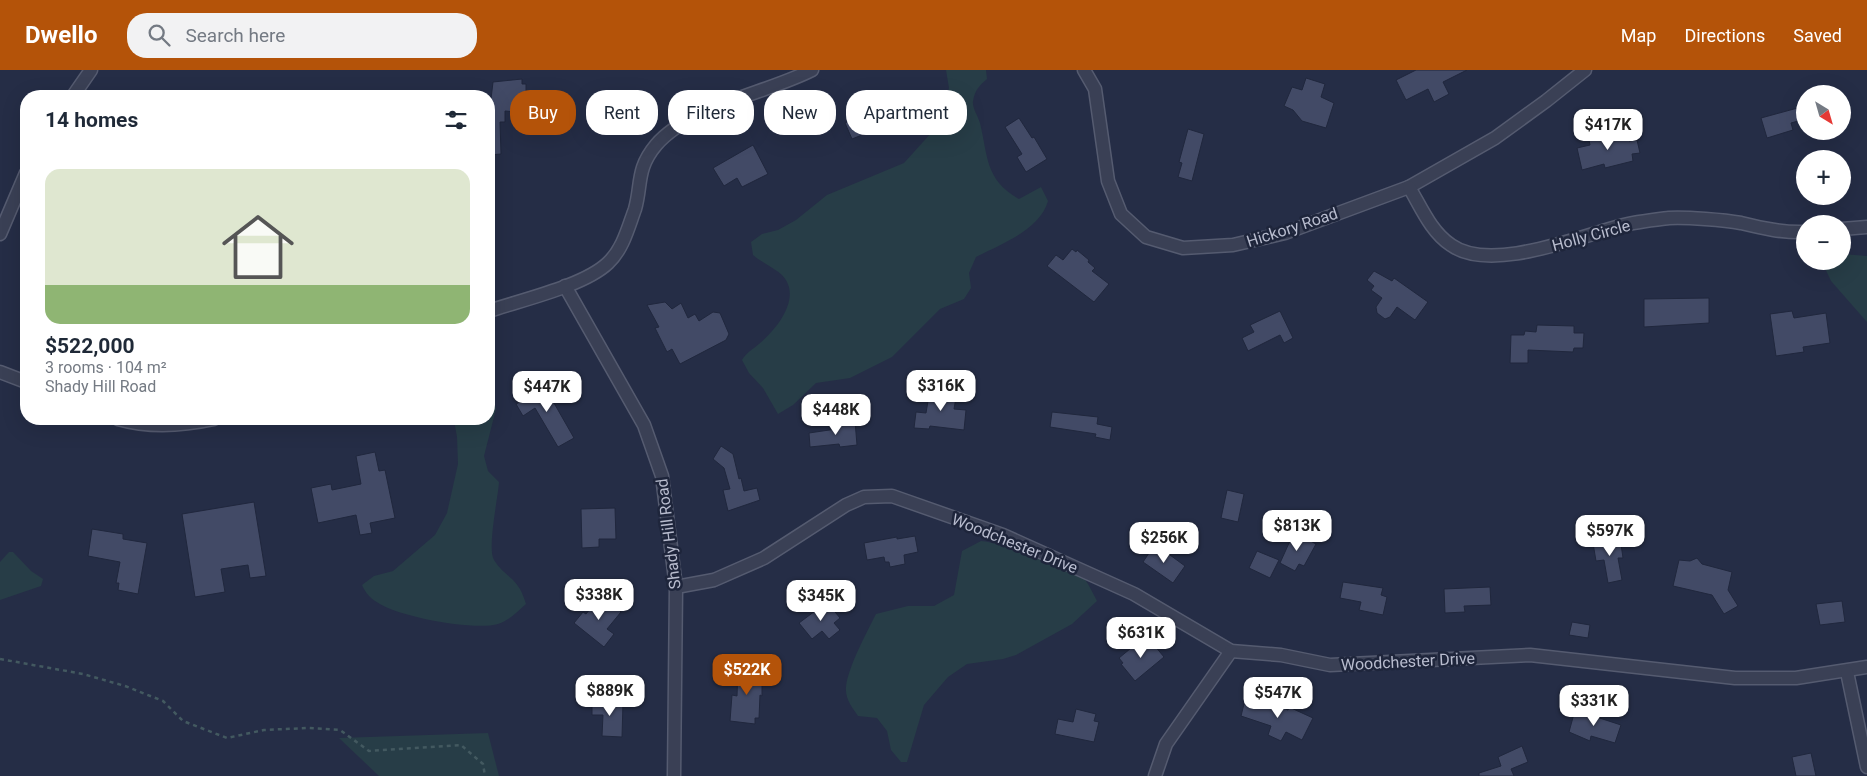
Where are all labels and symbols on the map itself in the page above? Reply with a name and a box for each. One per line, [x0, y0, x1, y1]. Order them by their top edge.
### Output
north arrow [1796, 85, 1851, 140]
pin: $417K [1573, 108, 1643, 151]
street label: Hickory Road [1244, 204, 1340, 251]
street label: Holly Circle [1550, 216, 1632, 255]
pin: $447K [512, 370, 582, 413]
pin: $316K [906, 370, 976, 412]
pin: $448K [801, 394, 871, 436]
street label: Shady Hill Road [652, 478, 685, 590]
street label: Woodchester Drive [949, 510, 1081, 577]
pin: $813K [1262, 510, 1332, 552]
pin: $597K [1575, 514, 1645, 557]
pin: $256K [1129, 522, 1199, 564]
pin: $338K [564, 578, 634, 621]
pin: $345K [786, 580, 856, 622]
pin: $631K [1106, 616, 1176, 659]
street label: Woodchester Drive [1341, 649, 1476, 674]
pin: $522K [712, 654, 782, 696]
pin: $889K [575, 674, 645, 717]
pin: $547K [1243, 676, 1313, 719]
pin: $331K [1559, 684, 1629, 727]

